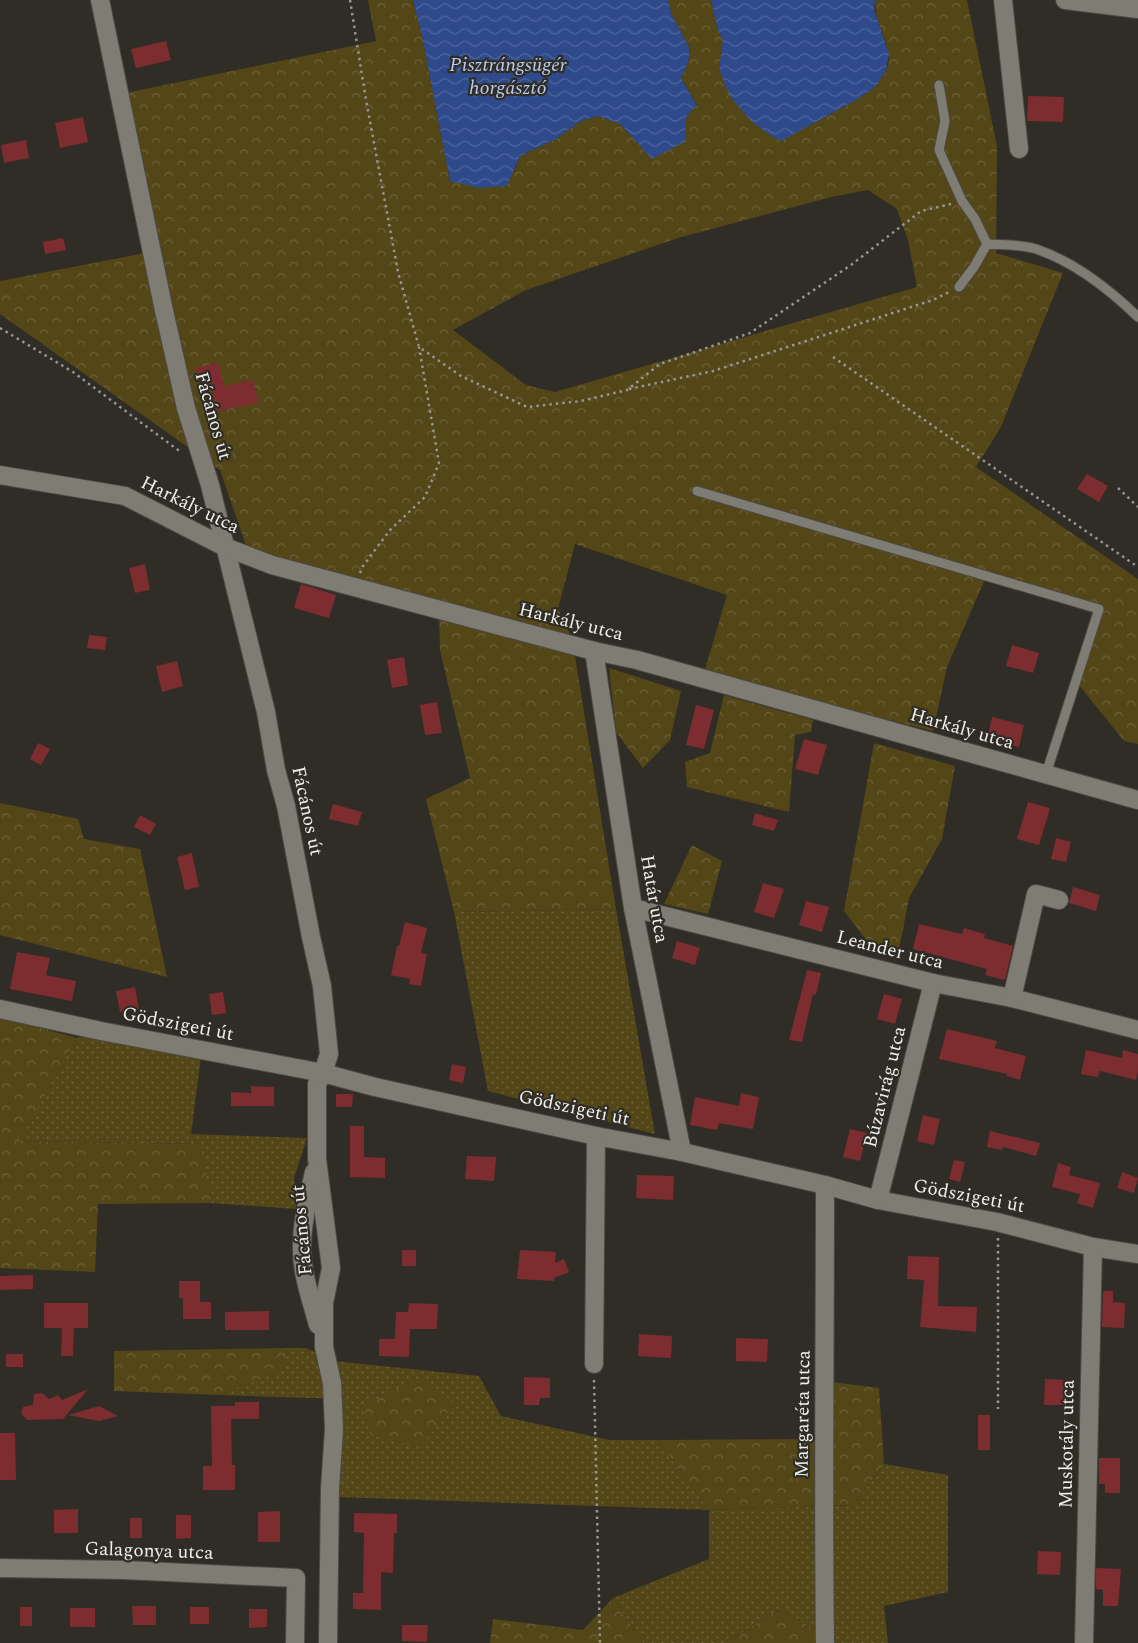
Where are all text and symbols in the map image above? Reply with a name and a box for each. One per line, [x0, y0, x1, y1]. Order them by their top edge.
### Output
water label: Pisztrángsügér horgásztó [449, 50, 568, 103]
street label: Fácános út [187, 368, 240, 464]
street label: Harkály utca [136, 469, 245, 542]
street label: Harkály utca [516, 595, 627, 649]
street label: Harkály utca [907, 700, 1018, 758]
street label: Fácános út [283, 764, 331, 859]
street label: Határ utca [632, 853, 676, 946]
street label: Leander utca [833, 923, 947, 977]
street label: Gödszigeti út [120, 999, 236, 1049]
street label: Búzavirág utca [856, 1022, 914, 1151]
street label: Gödszigeti út [516, 1082, 632, 1134]
street label: Gödszigeti út [911, 1171, 1027, 1221]
street label: Fácános út [284, 1183, 320, 1276]
street label: Margaréta utca [787, 1349, 819, 1478]
street label: Muskotály utca [1051, 1379, 1083, 1509]
street label: Galagonya utca [84, 1534, 215, 1568]

